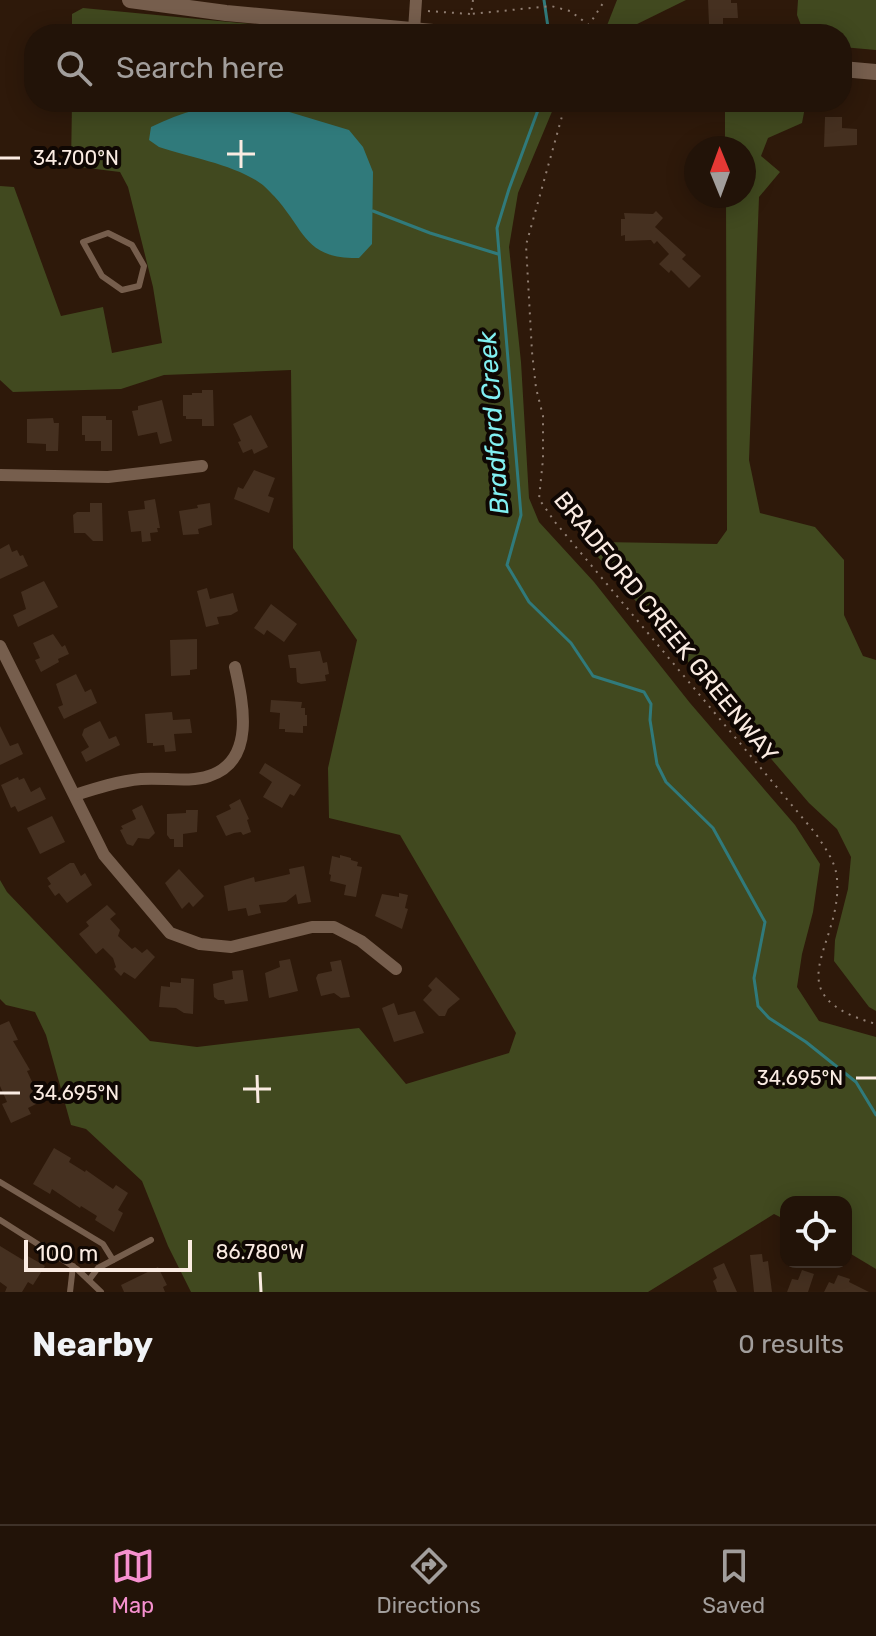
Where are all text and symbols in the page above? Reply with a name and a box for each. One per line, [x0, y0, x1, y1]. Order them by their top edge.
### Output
search box [24, 24, 852, 112]
icon: search [52, 46, 96, 90]
text: Search here [116, 50, 284, 86]
north arrow [684, 136, 756, 208]
text: 34.700°N [33, 146, 119, 170]
water label: Bradford Creek [472, 330, 515, 516]
street label: BRADFORD CREEK GREENWAY [548, 486, 784, 768]
text: 34.695°N [757, 1066, 843, 1090]
text: 34.695°N [33, 1081, 119, 1105]
map controls [780, 1196, 852, 1268]
button: locate [780, 1196, 852, 1268]
scale bar [24, 1236, 192, 1272]
text: 100 m [36, 1240, 98, 1267]
text: 86.780°W [216, 1240, 304, 1264]
text: Nearby [32, 1324, 153, 1365]
text: 0 results [738, 1329, 844, 1360]
tab: Map [111, 1544, 155, 1619]
tab: Directions [376, 1544, 481, 1619]
tab: Saved [702, 1544, 765, 1619]

